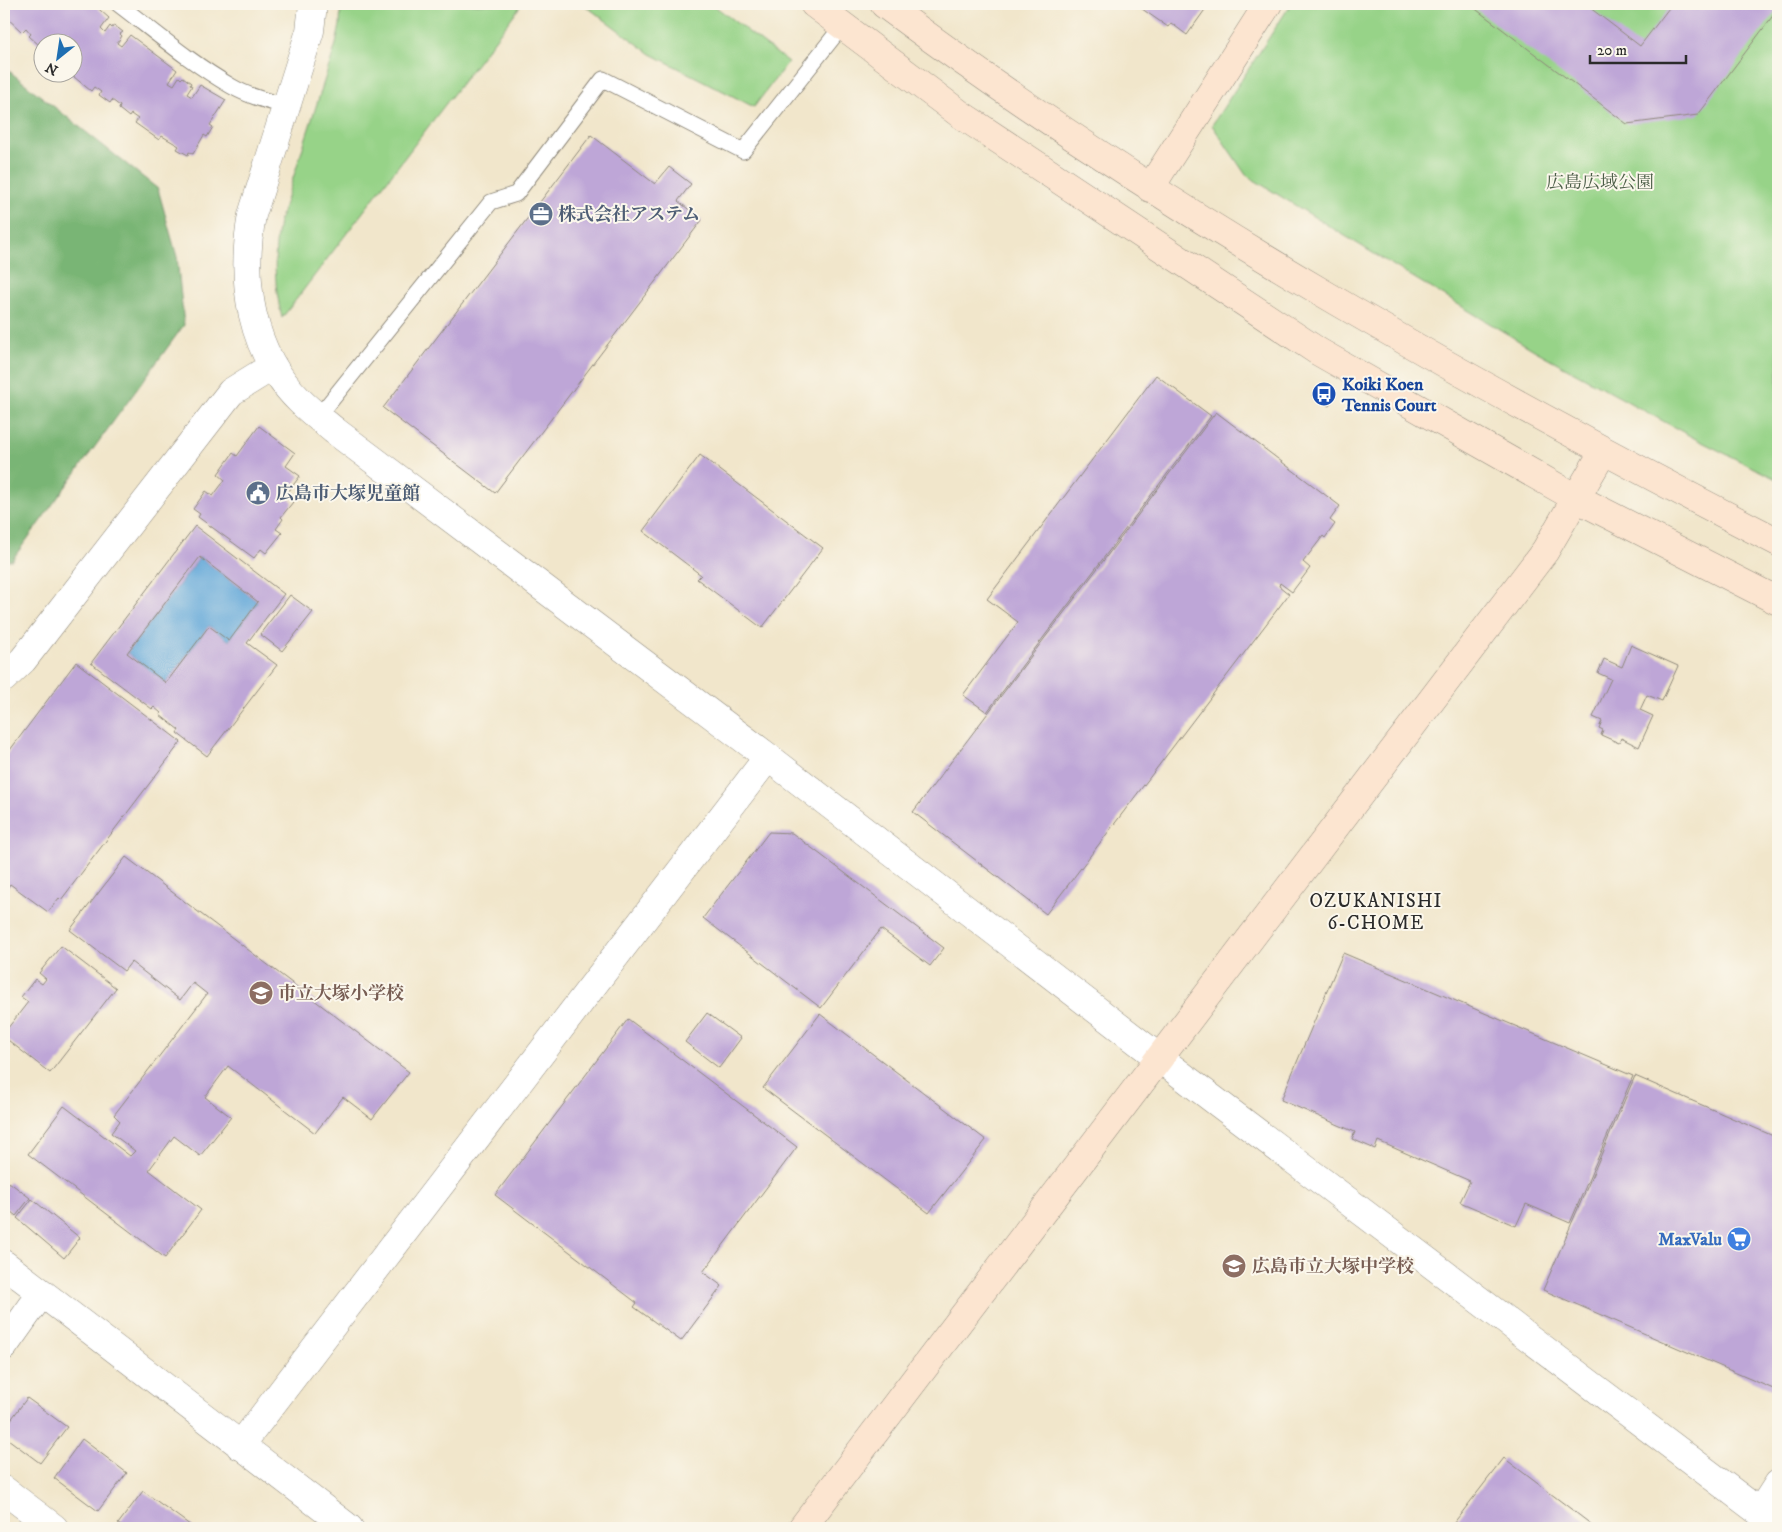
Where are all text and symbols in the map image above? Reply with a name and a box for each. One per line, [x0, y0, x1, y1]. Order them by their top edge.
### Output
north arrow [32, 32, 82, 82]
scale bar [1590, 32, 1686, 64]
text: 20 m [1597, 41, 1627, 60]
text: N [42, 57, 61, 79]
park label: 広島広域公園 [1546, 172, 1654, 194]
office icon: 株式会社アステム [528, 201, 554, 227]
place label: 株式会社アステム [558, 204, 700, 226]
place label: Koiki Koen Tennis Court [1341, 374, 1437, 417]
bus stop icon: Koiki Koen Tennis Court [1311, 381, 1337, 407]
public building icon: 広島市大塚児童館 [245, 480, 271, 506]
place label: 広島市大塚児童館 [276, 483, 420, 505]
district label: OZUKANISHI 6-CHOME [1310, 890, 1442, 935]
school or university icon: 市立大塚小学校 [248, 980, 274, 1006]
place label: 市立大塚小学校 [278, 983, 404, 1005]
supermarket icon: MaxValu [1726, 1226, 1752, 1252]
place label: MaxValu [1658, 1229, 1722, 1251]
school or university icon: 広島市立大塚中学校 [1221, 1253, 1247, 1279]
place label: 広島市立大塚中学校 [1252, 1256, 1414, 1278]

